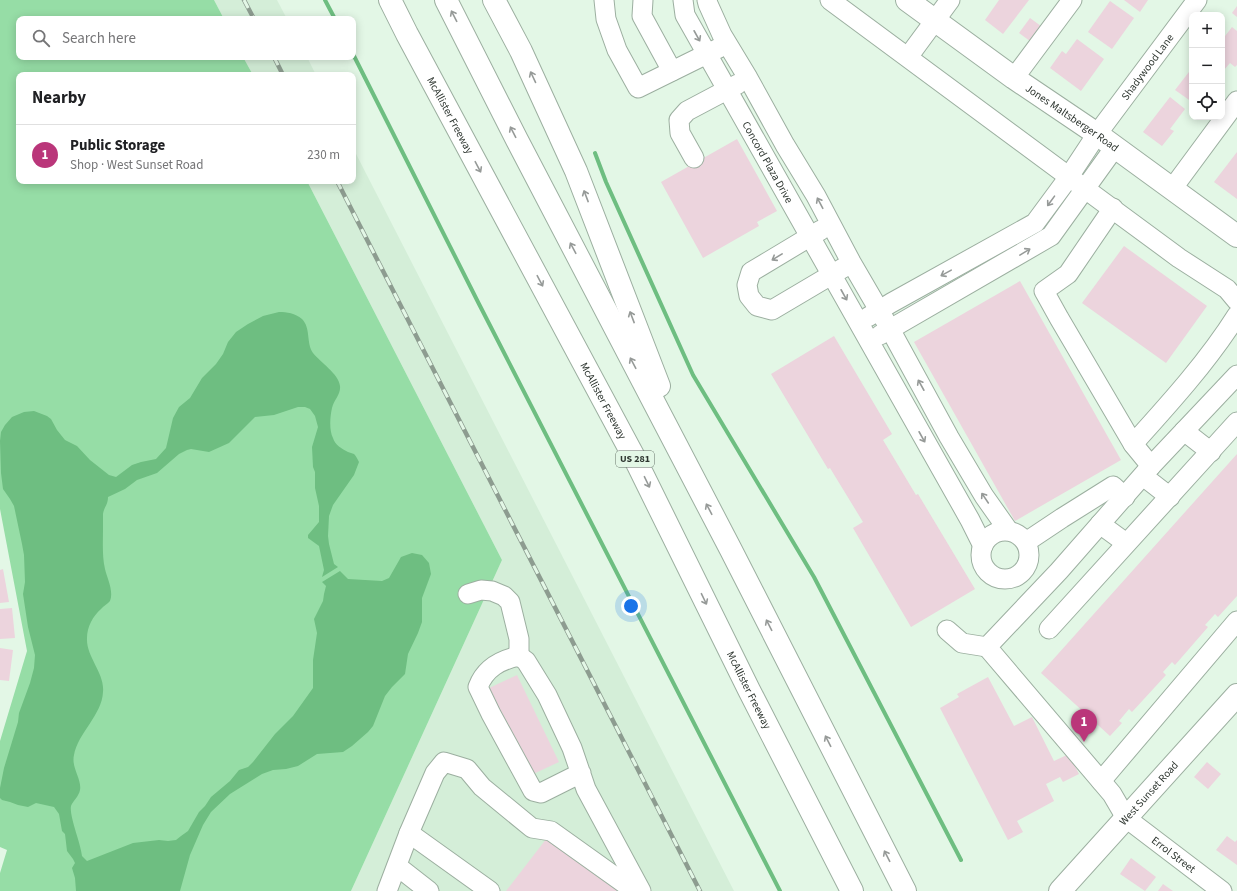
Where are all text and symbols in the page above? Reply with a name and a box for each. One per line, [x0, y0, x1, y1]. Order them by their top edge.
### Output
one-way arrow [450, 11, 457, 23]
map controls [1189, 12, 1225, 120]
button: + [1189, 12, 1225, 48]
search box [16, 16, 356, 60]
icon: search [30, 27, 52, 49]
text: Search here [62, 28, 136, 49]
one-way arrow [694, 30, 702, 42]
street label: Shadywood Lane [1117, 30, 1177, 103]
button: − [1189, 48, 1225, 84]
one-way arrow [529, 71, 536, 83]
street label: McAllister Freeway [424, 74, 477, 156]
street label: Jones Maltsberger Road [1023, 81, 1122, 155]
button: locate [1189, 84, 1225, 120]
text: Nearby [32, 86, 86, 110]
street label: Concord Plaza Drive [739, 118, 797, 206]
one-way arrow [509, 127, 516, 139]
text: Public Storage [70, 135, 165, 156]
text: 1 [42, 146, 48, 164]
text: 230 m [307, 146, 340, 164]
text: Shop · West Sunset Road [70, 156, 203, 174]
one-way arrow [475, 161, 482, 173]
one-way arrow [581, 190, 589, 202]
one-way arrow [1047, 195, 1055, 206]
one-way arrow [815, 197, 823, 209]
one-way arrow [569, 242, 576, 254]
one-way arrow [1019, 247, 1031, 255]
one-way arrow [771, 253, 783, 261]
one-way arrow [940, 270, 952, 278]
one-way arrow [536, 275, 544, 287]
one-way arrow [840, 289, 848, 301]
one-way arrow [628, 312, 636, 324]
one-way arrow [629, 357, 636, 369]
street label: McAllister Freeway [577, 359, 630, 442]
one-way arrow [917, 380, 924, 392]
one-way arrow [919, 431, 927, 443]
road number: US 281 [616, 451, 654, 467]
one-way arrow [644, 476, 651, 488]
one-way arrow [981, 493, 989, 504]
one-way arrow [705, 503, 713, 515]
one-way arrow [701, 593, 708, 605]
your location [621, 596, 641, 616]
one-way arrow [765, 619, 772, 631]
street label: McAllister Freeway [723, 649, 775, 731]
pin: 1 [1071, 709, 1097, 742]
one-way arrow [824, 735, 831, 747]
street label: West Sunset Road [1115, 758, 1181, 828]
street label: Errol Street [1149, 833, 1199, 876]
one-way arrow [883, 851, 891, 863]

